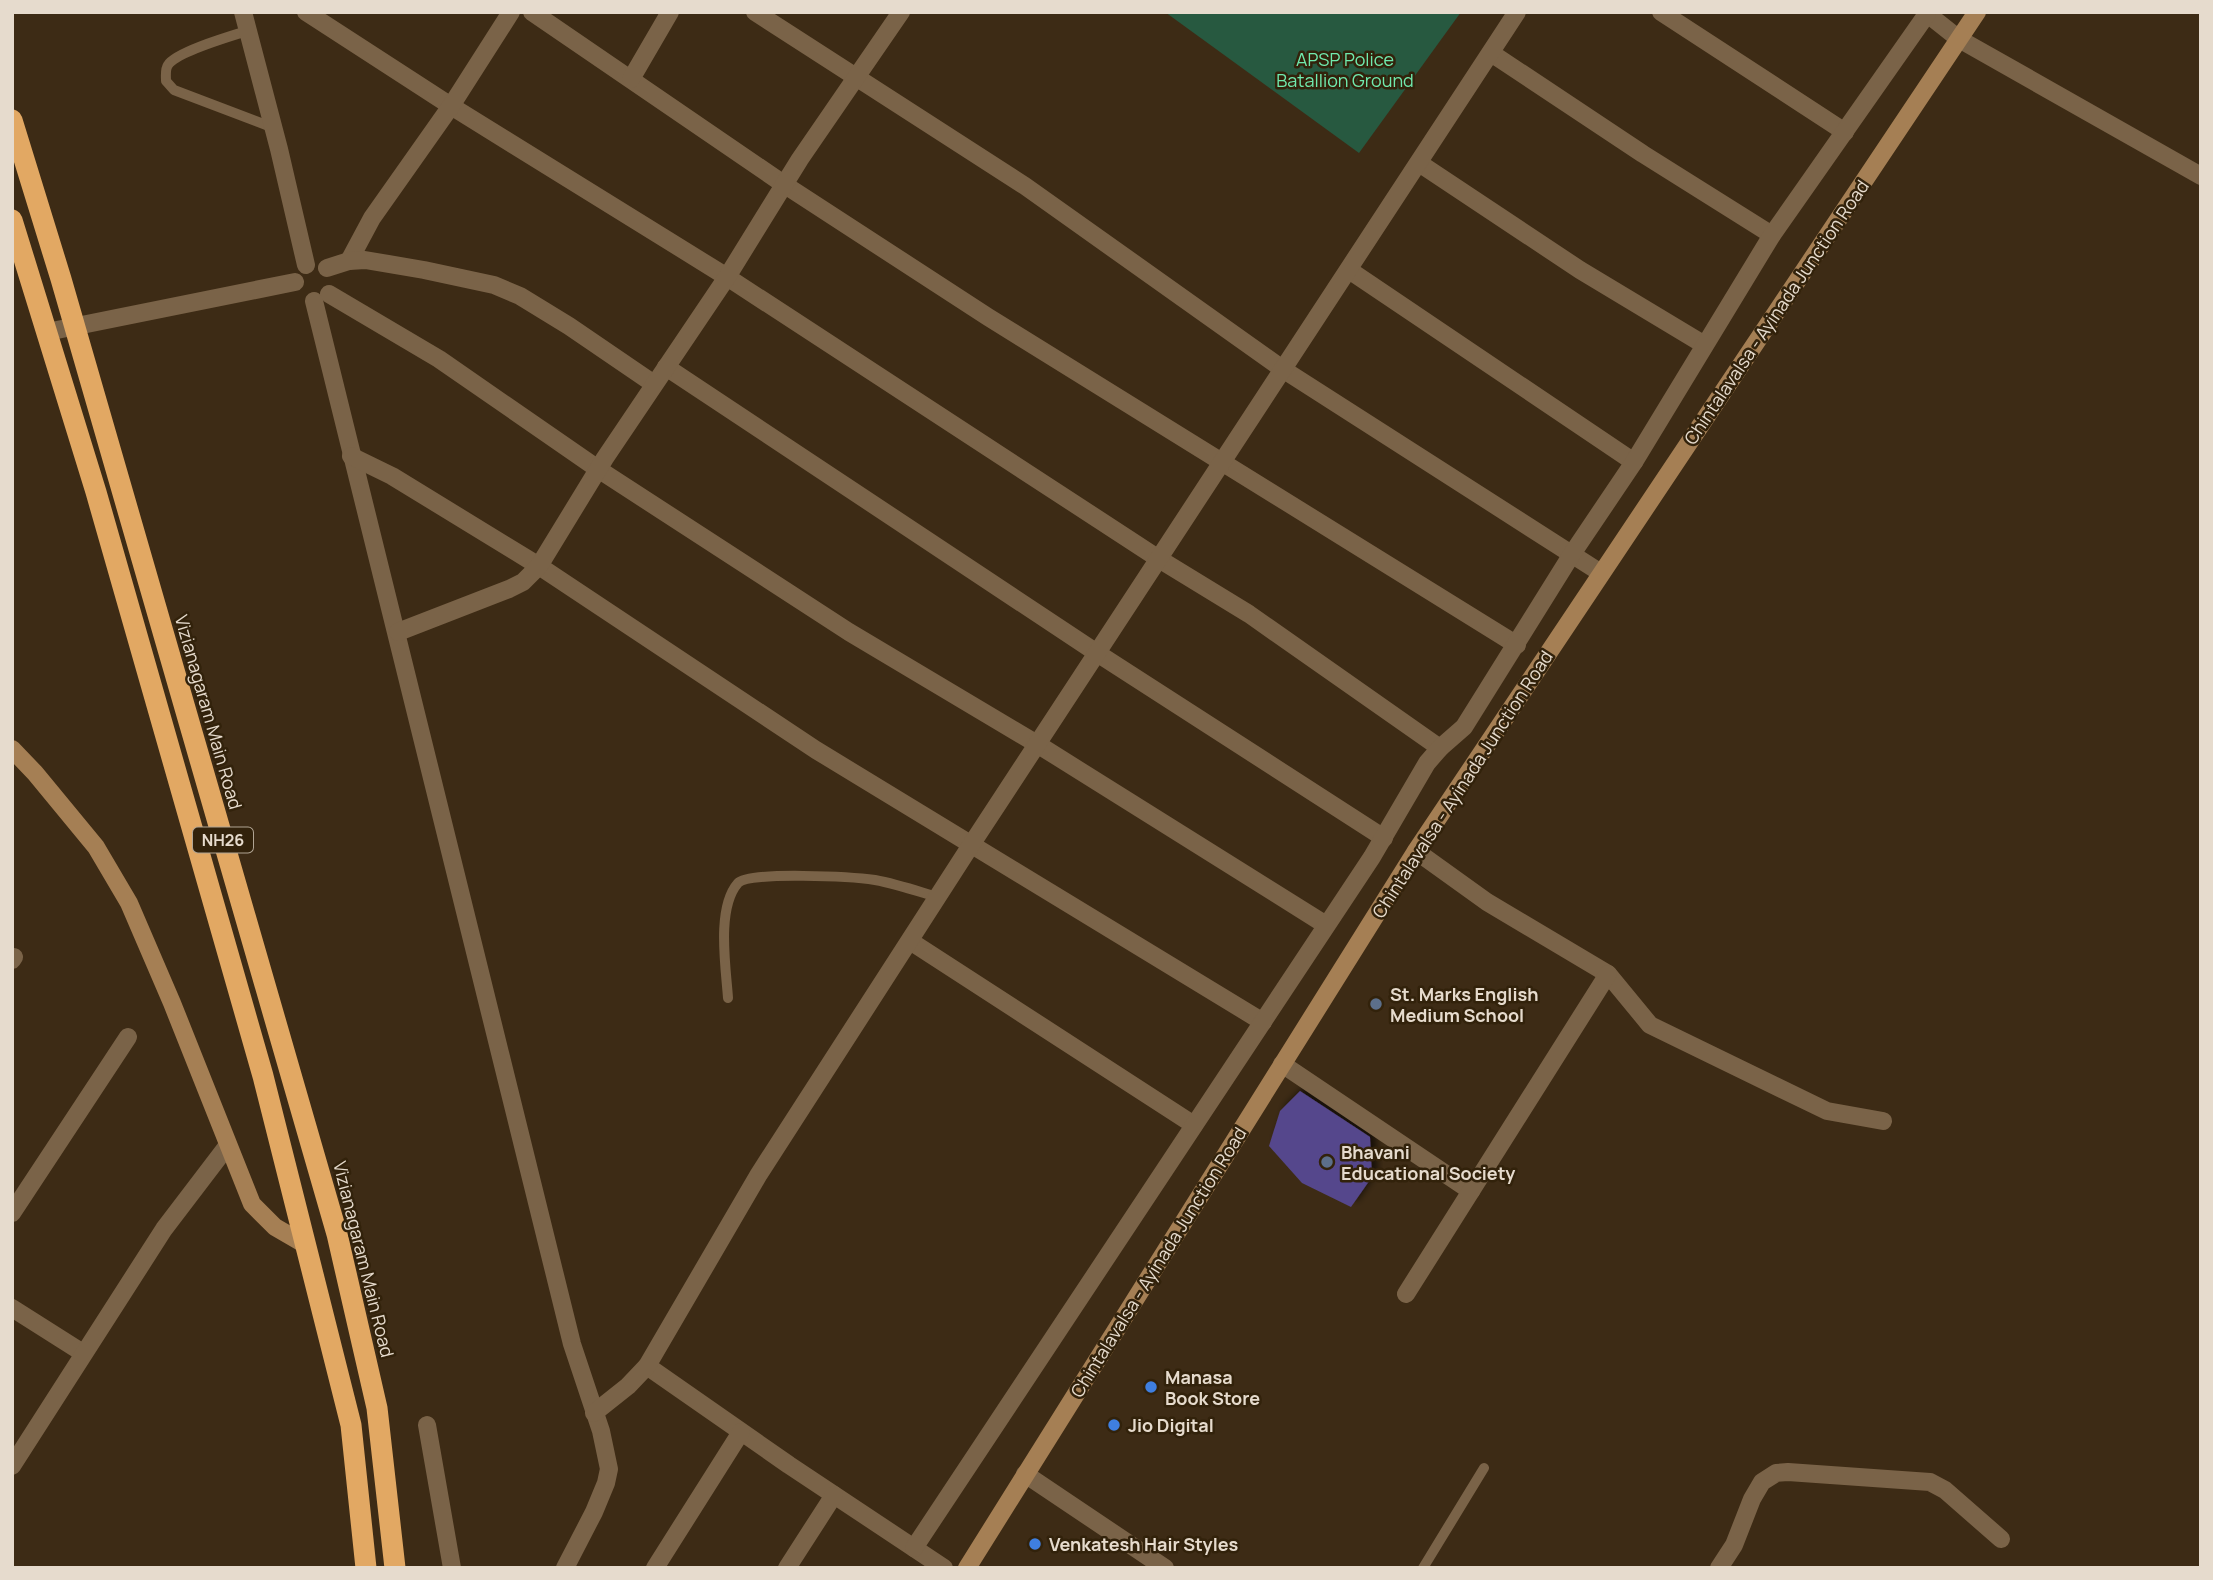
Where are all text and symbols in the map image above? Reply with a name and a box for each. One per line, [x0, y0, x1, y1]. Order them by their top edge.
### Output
park label: APSP Police Batallion Ground [1276, 47, 1414, 92]
street label: Chintalavalsa - Ayinada Junction Road [1678, 175, 1874, 449]
street label: Vizianagaram Main Road [170, 612, 248, 812]
street label: Chintalavalsa - Ayinada Junction Road [1366, 646, 1558, 922]
road number: NH26 [193, 828, 253, 852]
place label: St. Marks English Medium School [1390, 982, 1538, 1027]
marker: St. Marks English Medium School [1368, 996, 1384, 1012]
street label: Chintalavalsa - Ayinada Junction Road [1065, 1122, 1251, 1402]
place label: Bhavani Educational Society [1341, 1140, 1515, 1185]
marker: Bhavani Educational Society [1319, 1154, 1335, 1170]
street label: Vizianagaram Main Road [328, 1159, 400, 1359]
place label: Manasa Book Store [1165, 1365, 1260, 1410]
marker: Manasa Book Store [1143, 1379, 1159, 1395]
place label: Jio Digital [1128, 1413, 1214, 1437]
marker: Jio Digital [1106, 1417, 1122, 1433]
place label: Venkatesh Hair Styles [1049, 1532, 1239, 1556]
marker: Venkatesh Hair Styles [1027, 1536, 1043, 1552]

